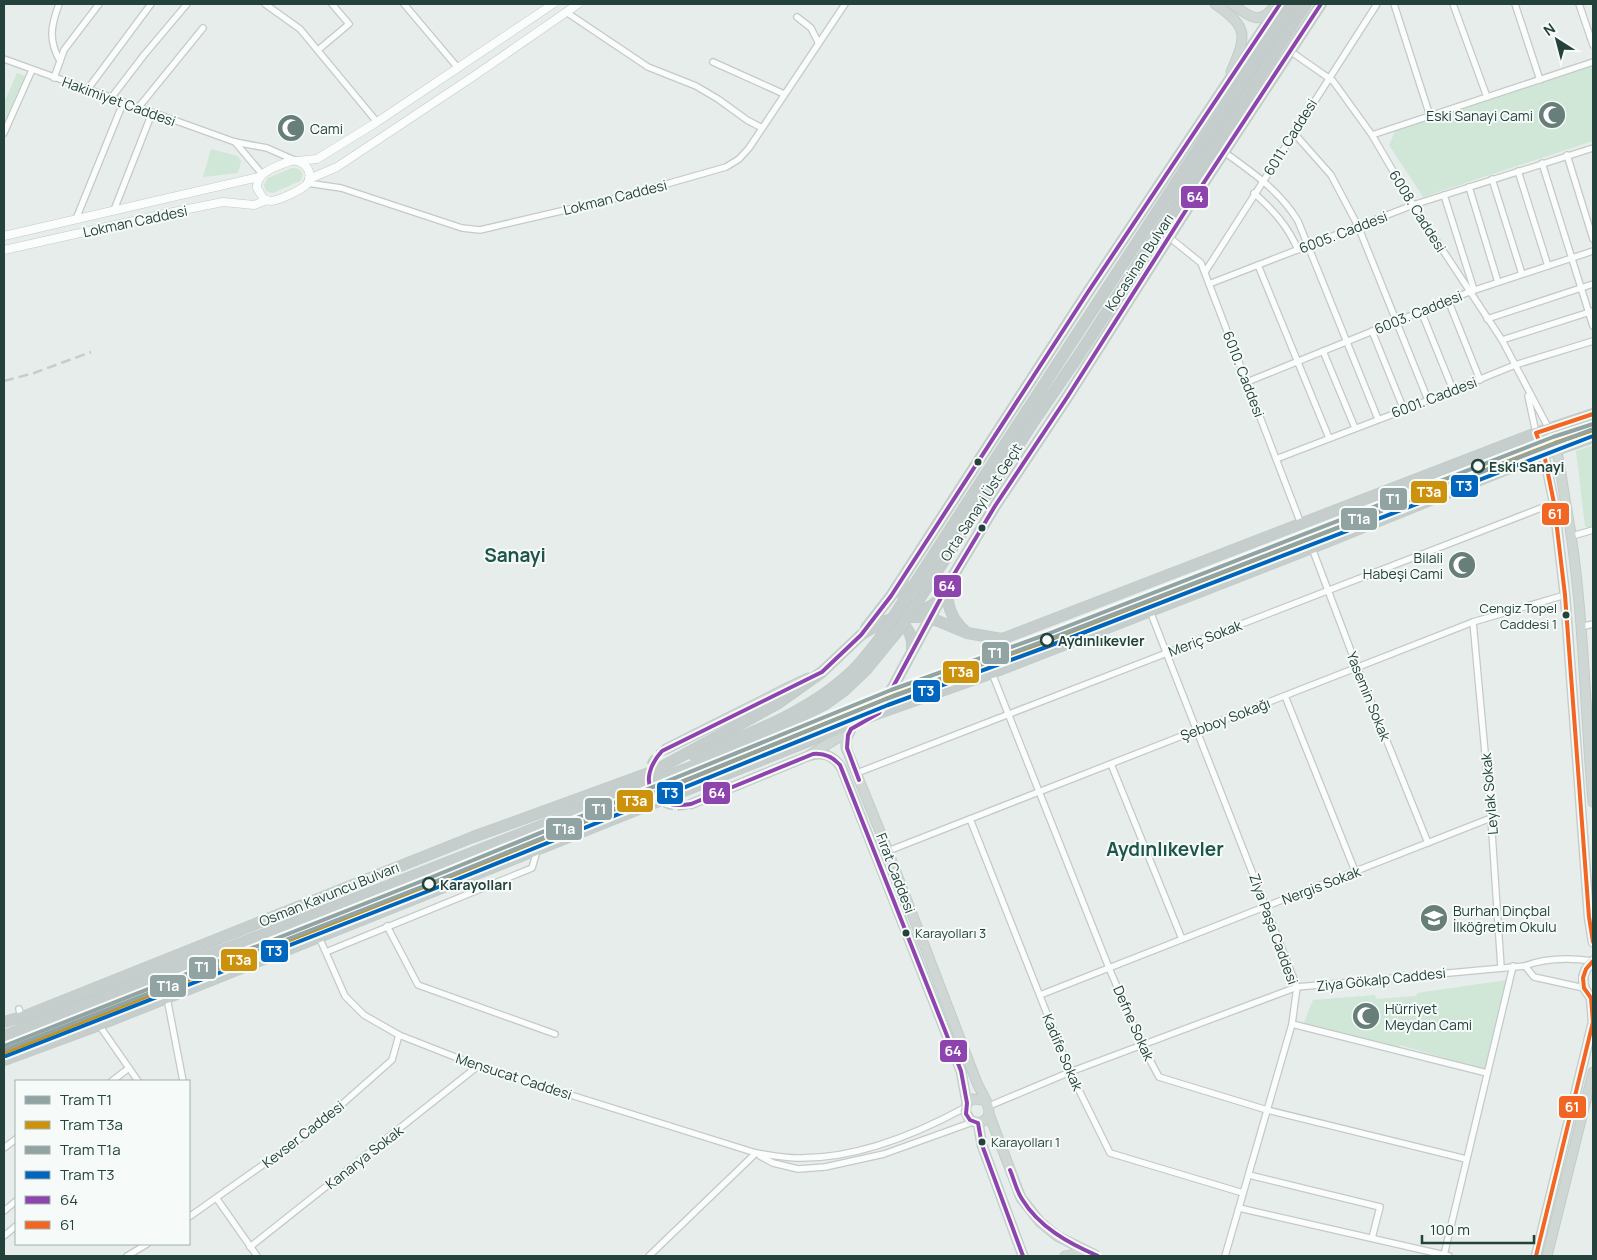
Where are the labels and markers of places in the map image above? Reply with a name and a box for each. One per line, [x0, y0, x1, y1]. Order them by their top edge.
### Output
mosque icon: Eski Sanayi Cami [1537, 100, 1567, 130]
place label: Eski Sanayi Cami [1426, 106, 1533, 125]
mosque icon: Cami [276, 113, 306, 143]
place label: Cami [310, 119, 343, 138]
unlabelled marker [973, 457, 983, 467]
place label: Eski Sanayi [1489, 457, 1564, 476]
marker: Eski Sanayi [1471, 459, 1485, 473]
unlabelled marker [977, 523, 987, 533]
place label: Bilali Habeşi Cami [1363, 548, 1443, 583]
mosque icon: Bilali Habeşi Cami [1447, 550, 1477, 580]
place label: Cengiz Topel Caddesi 1 [1480, 599, 1557, 633]
marker: Cengiz Topel Caddesi 1 [1561, 610, 1571, 620]
place label: Aydınlıkevler [1058, 631, 1145, 650]
marker: Aydınlıkevler [1040, 633, 1054, 647]
place label: Karayolları [440, 875, 512, 894]
marker: Karayolları [422, 877, 436, 891]
place label: Burhan Dinçbal İlköğretim Okulu [1453, 901, 1557, 936]
school or university icon: Burhan Dinçbal İlköğretim Okulu [1419, 903, 1449, 933]
place label: Karayolları 3 [915, 924, 986, 942]
marker: Karayolları 3 [901, 928, 911, 938]
place label: Hürriyet Meydan Cami [1385, 999, 1472, 1034]
mosque icon: Hürriyet Meydan Cami [1351, 1001, 1381, 1031]
place label: Karayolları 1 [991, 1133, 1060, 1151]
marker: Karayolları 1 [977, 1137, 987, 1147]

